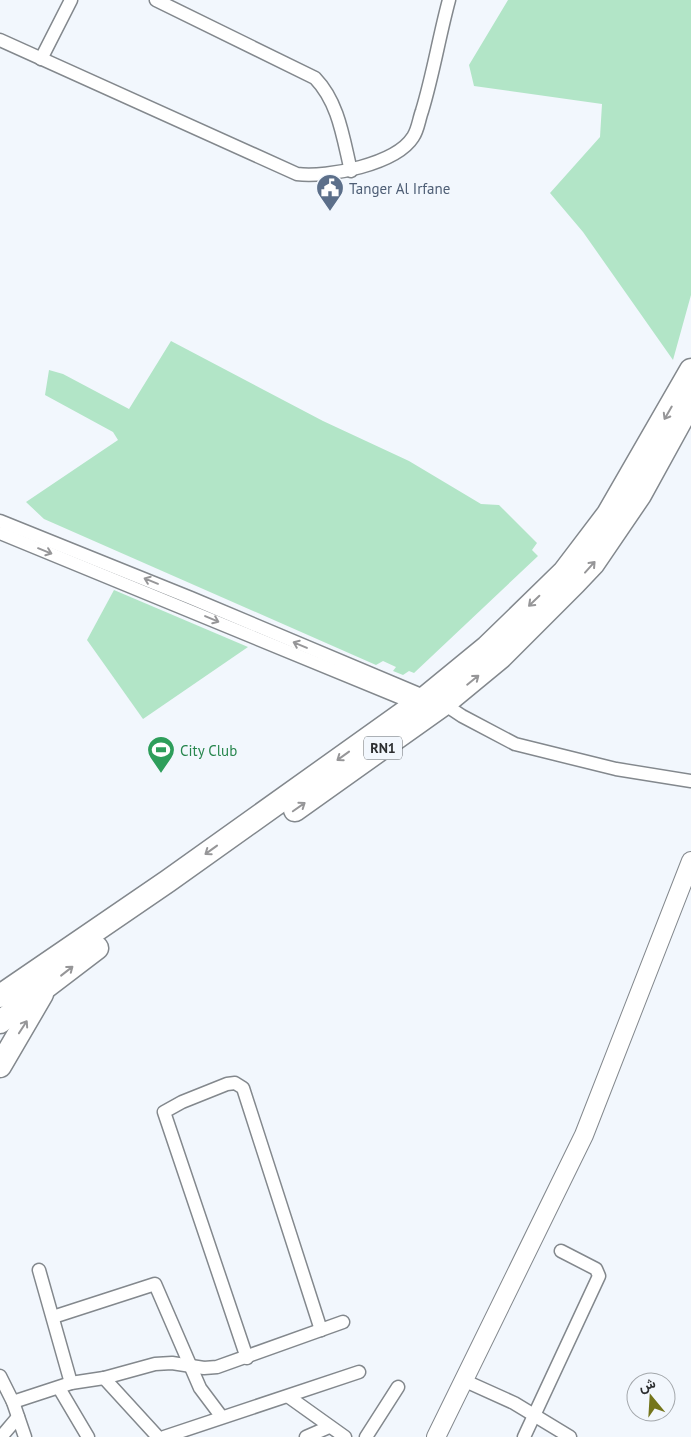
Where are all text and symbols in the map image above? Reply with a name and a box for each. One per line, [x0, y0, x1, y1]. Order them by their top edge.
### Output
public building icon: Tanger Al Irfane [315, 173, 345, 212]
place label: Tanger Al Irfane [349, 179, 450, 198]
one-way arrow [662, 405, 672, 419]
one-way arrow [37, 547, 52, 556]
one-way arrow [584, 561, 595, 574]
one-way arrow [143, 576, 158, 585]
one-way arrow [527, 595, 540, 607]
one-way arrow [204, 615, 219, 624]
one-way arrow [293, 639, 308, 649]
one-way arrow [466, 674, 479, 685]
sports icon: City Club [146, 735, 176, 774]
road number: RN1 [364, 736, 402, 760]
place label: City Club [180, 741, 237, 760]
one-way arrow [336, 751, 350, 761]
one-way arrow [292, 802, 306, 812]
one-way arrow [205, 845, 218, 856]
one-way arrow [60, 966, 74, 976]
one-way arrow [19, 1021, 29, 1035]
north arrow [626, 1372, 676, 1422]
text: ش [636, 1373, 658, 1396]

